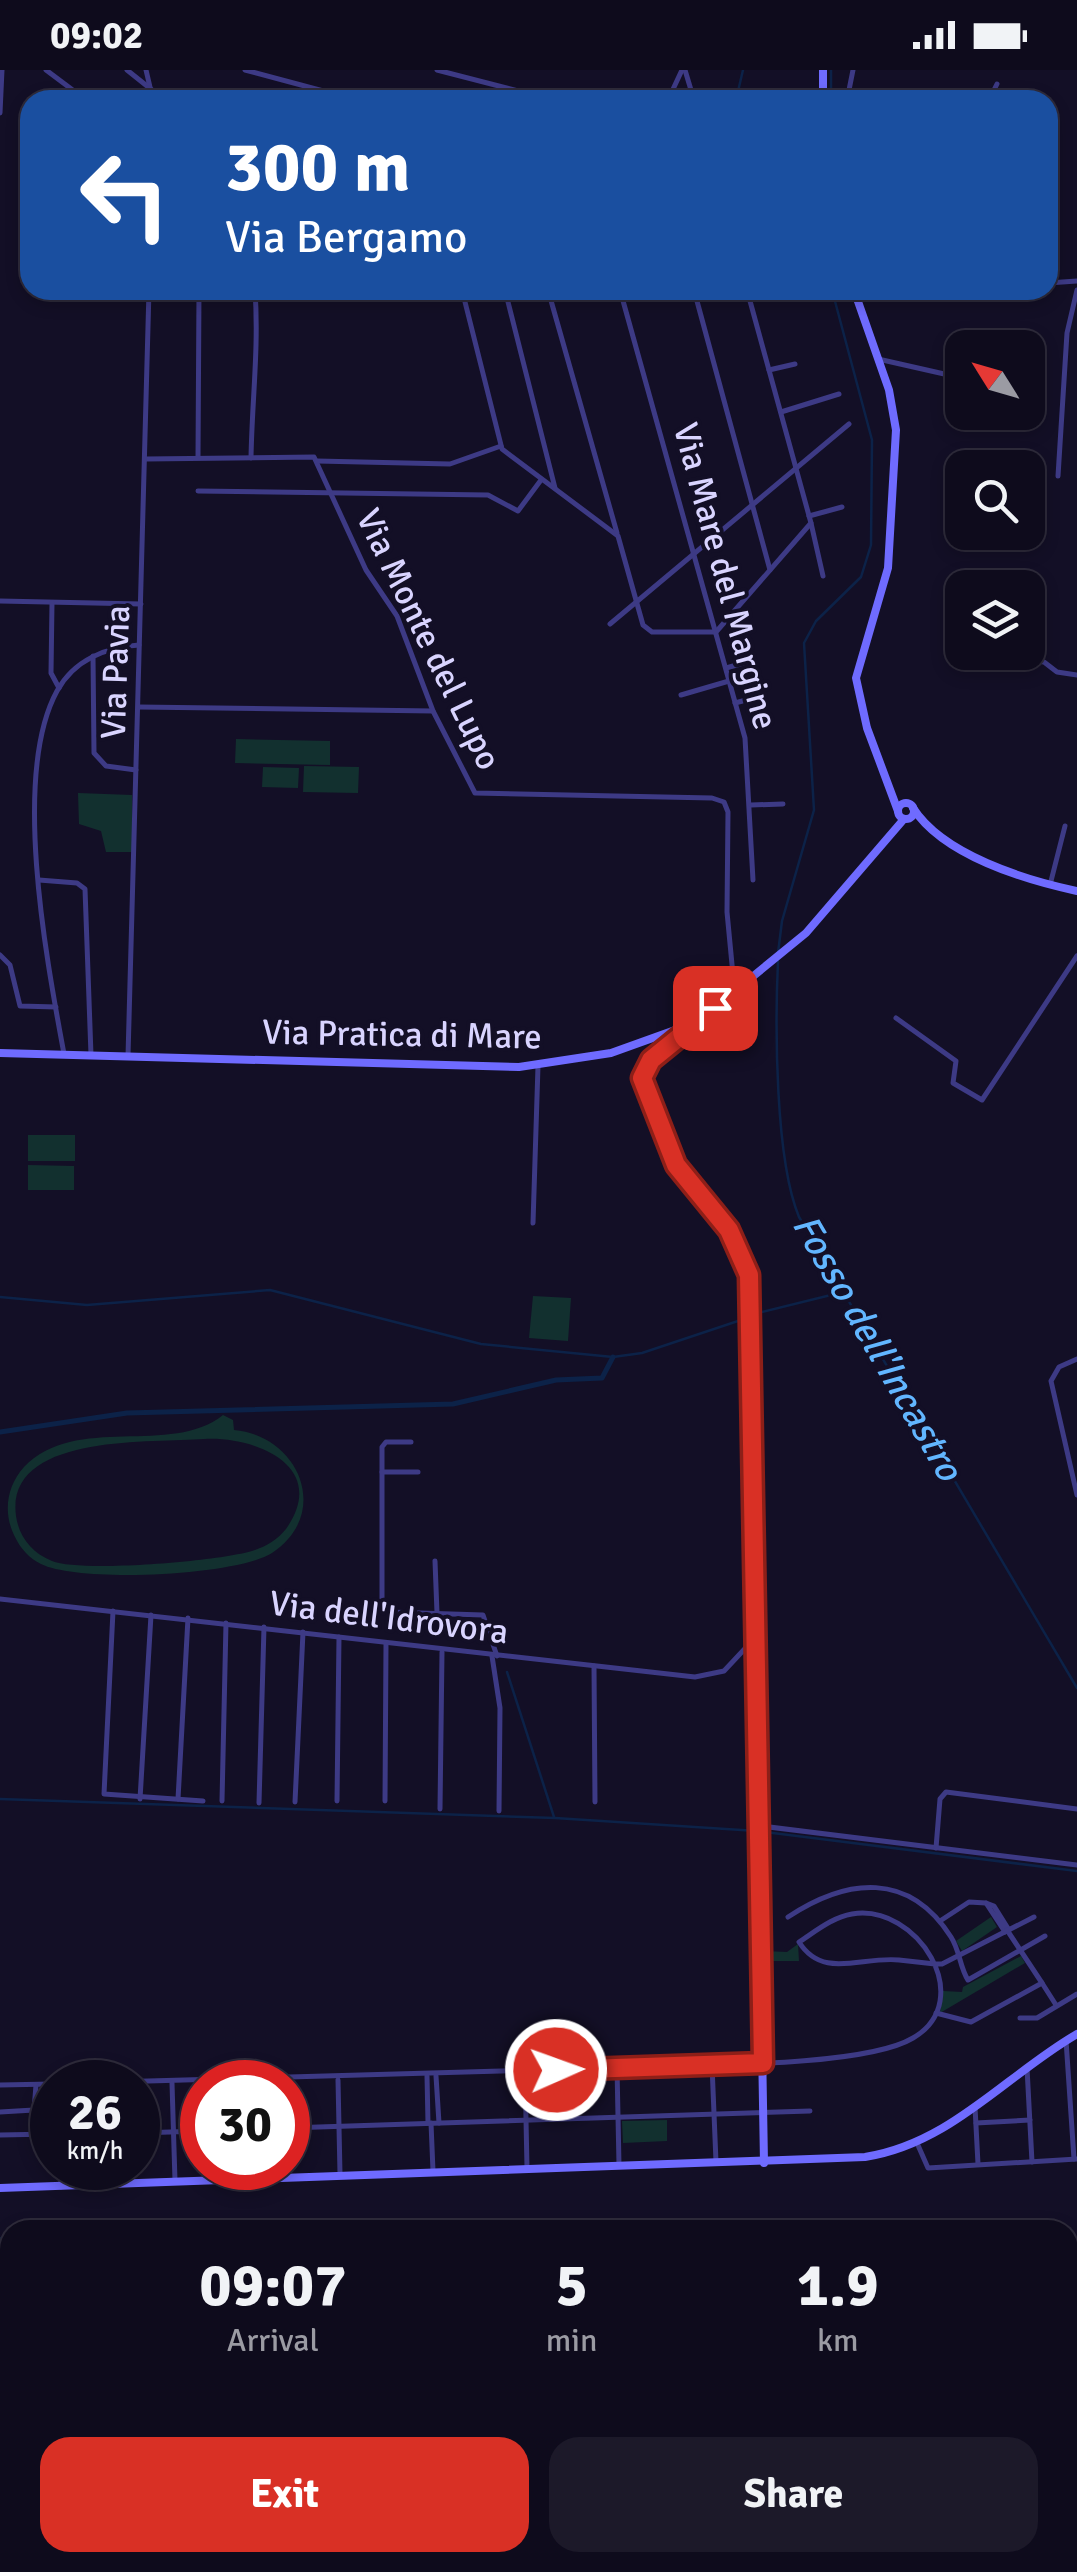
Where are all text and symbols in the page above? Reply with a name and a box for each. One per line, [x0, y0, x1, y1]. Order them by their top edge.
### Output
text: 09:02 [50, 12, 143, 59]
text: 300 m [225, 124, 410, 210]
icon: left [60, 130, 190, 260]
text: Via Bergamo [225, 210, 468, 265]
north arrow [945, 330, 1045, 430]
map controls [945, 330, 1045, 670]
street label: Via Mare del Margine [664, 418, 787, 734]
button: search [945, 450, 1045, 550]
street label: Via Monte del Lupo [347, 502, 510, 777]
button: layers [945, 570, 1045, 670]
street label: Via Pavia [92, 604, 139, 740]
pin [673, 966, 758, 1051]
icon: arrive [688, 981, 743, 1036]
street label: Via Pratica di Mare [262, 1011, 542, 1058]
water label: Fosso dell'Incastro [782, 1206, 974, 1491]
street label: Via dell'Idrovora [267, 1582, 511, 1653]
position arrow [504, 2018, 608, 2122]
speed limit sign: 30 [180, 2060, 310, 2190]
text: 26 [68, 2082, 122, 2144]
text: km/h [67, 2135, 123, 2166]
text: 09:07 [199, 2249, 347, 2323]
text: 5 [555, 2249, 588, 2323]
text: 1.9 [797, 2249, 879, 2323]
text: Arrival [227, 2321, 319, 2360]
text: min [546, 2321, 597, 2360]
text: km [817, 2321, 859, 2360]
button: Exit [40, 2437, 529, 2552]
button: Share [549, 2437, 1038, 2552]

